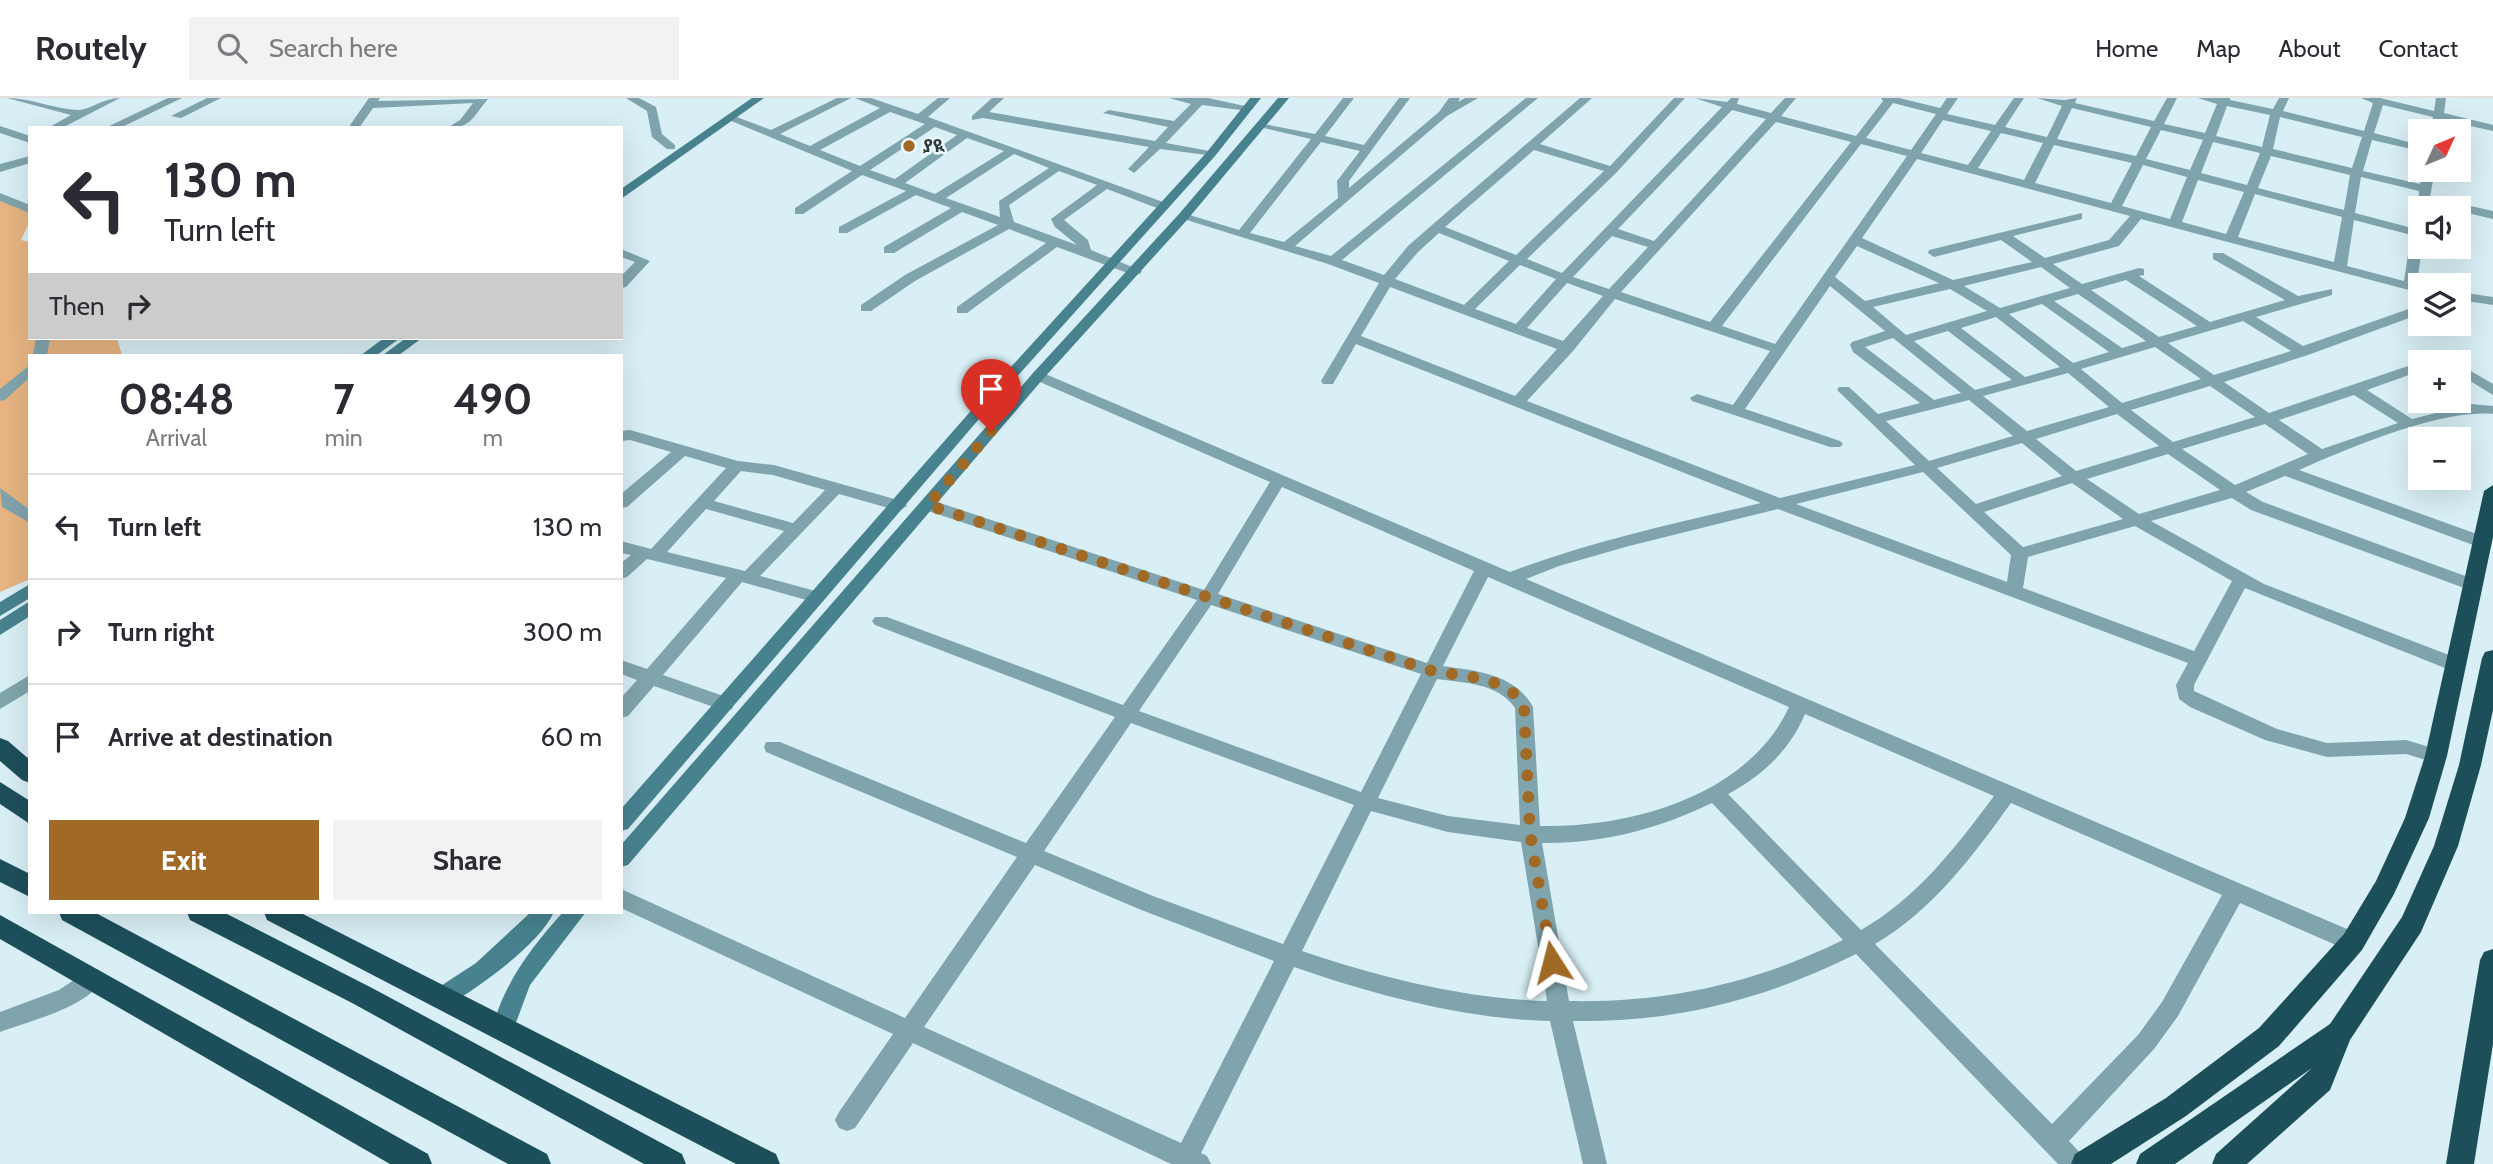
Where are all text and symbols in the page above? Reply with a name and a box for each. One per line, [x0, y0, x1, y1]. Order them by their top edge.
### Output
search box [189, 17, 679, 80]
text: Routely [35, 28, 147, 68]
icon: search [213, 29, 251, 67]
text: Search here [269, 32, 398, 64]
text: Home [2095, 34, 2158, 63]
text: Map [2196, 34, 2241, 63]
text: About [2279, 34, 2341, 63]
text: Contact [2379, 34, 2458, 63]
north arrow [2408, 119, 2471, 182]
map controls [2408, 119, 2471, 490]
place label: ያዪ [923, 135, 945, 157]
marker: ያዪ [901, 138, 917, 154]
text: 130 m [164, 150, 297, 209]
icon: left [49, 154, 140, 245]
button: sound [2408, 196, 2471, 259]
text: Turn left [164, 210, 275, 249]
button: layers [2408, 273, 2471, 336]
icon: right [119, 287, 157, 325]
text: Then [49, 290, 105, 322]
button: + [2408, 350, 2471, 413]
pin [961, 359, 1021, 431]
icon: arrive [972, 370, 1010, 408]
text: 08:48 [118, 373, 234, 425]
text: 7 [333, 373, 354, 425]
text: 490 [453, 373, 533, 425]
text: Arrival [146, 424, 207, 452]
text: min [325, 424, 363, 452]
text: m [483, 424, 503, 452]
button: − [2408, 427, 2471, 490]
icon: left [49, 508, 87, 546]
text: Turn left [108, 511, 201, 543]
text: 130 m [533, 511, 602, 543]
icon: right [49, 613, 87, 651]
text: Turn right [108, 616, 214, 648]
text: 300 m [523, 616, 602, 648]
icon: arrive [49, 718, 87, 756]
text: Arrive at destination [108, 721, 333, 753]
text: 60 m [540, 721, 602, 753]
button: Exit [49, 820, 319, 900]
button: Share [333, 820, 602, 900]
position arrow [1515, 925, 1589, 999]

